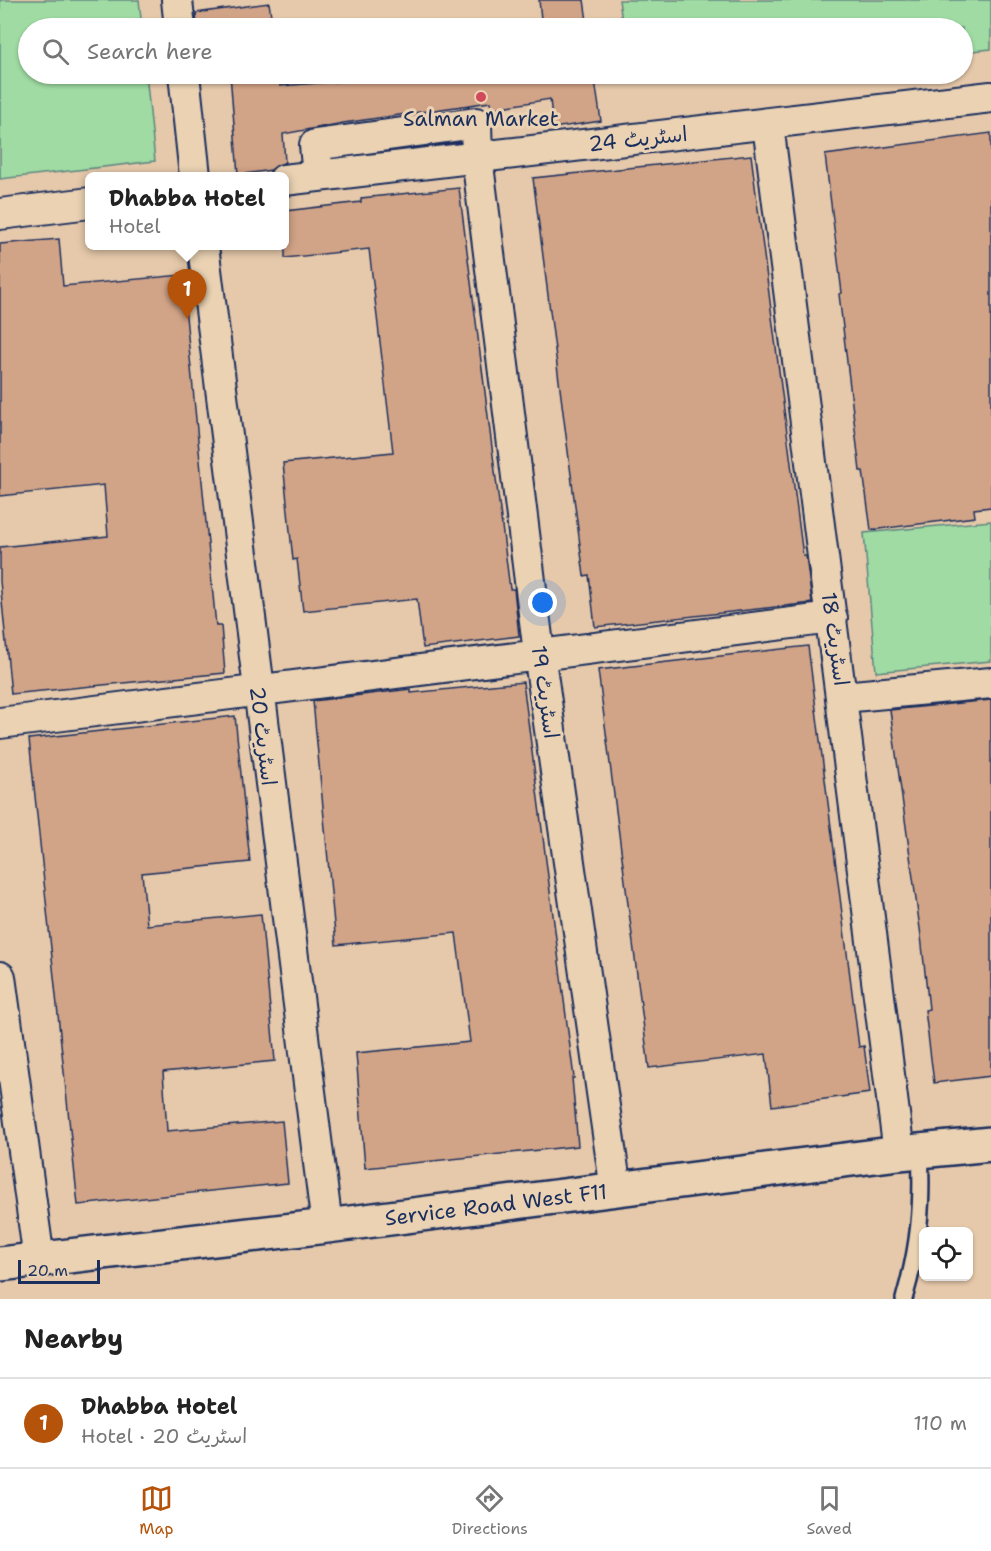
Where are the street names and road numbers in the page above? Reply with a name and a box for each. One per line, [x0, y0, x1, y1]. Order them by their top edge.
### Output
street label: اسٹریٹ 24 [587, 120, 689, 158]
street label: اسٹریٹ 18 [815, 590, 855, 688]
street label: اسٹریٹ 19 [525, 644, 565, 740]
street label: اسٹریٹ 20 [243, 685, 283, 787]
street label: Service Road West F11 [383, 1177, 609, 1233]

